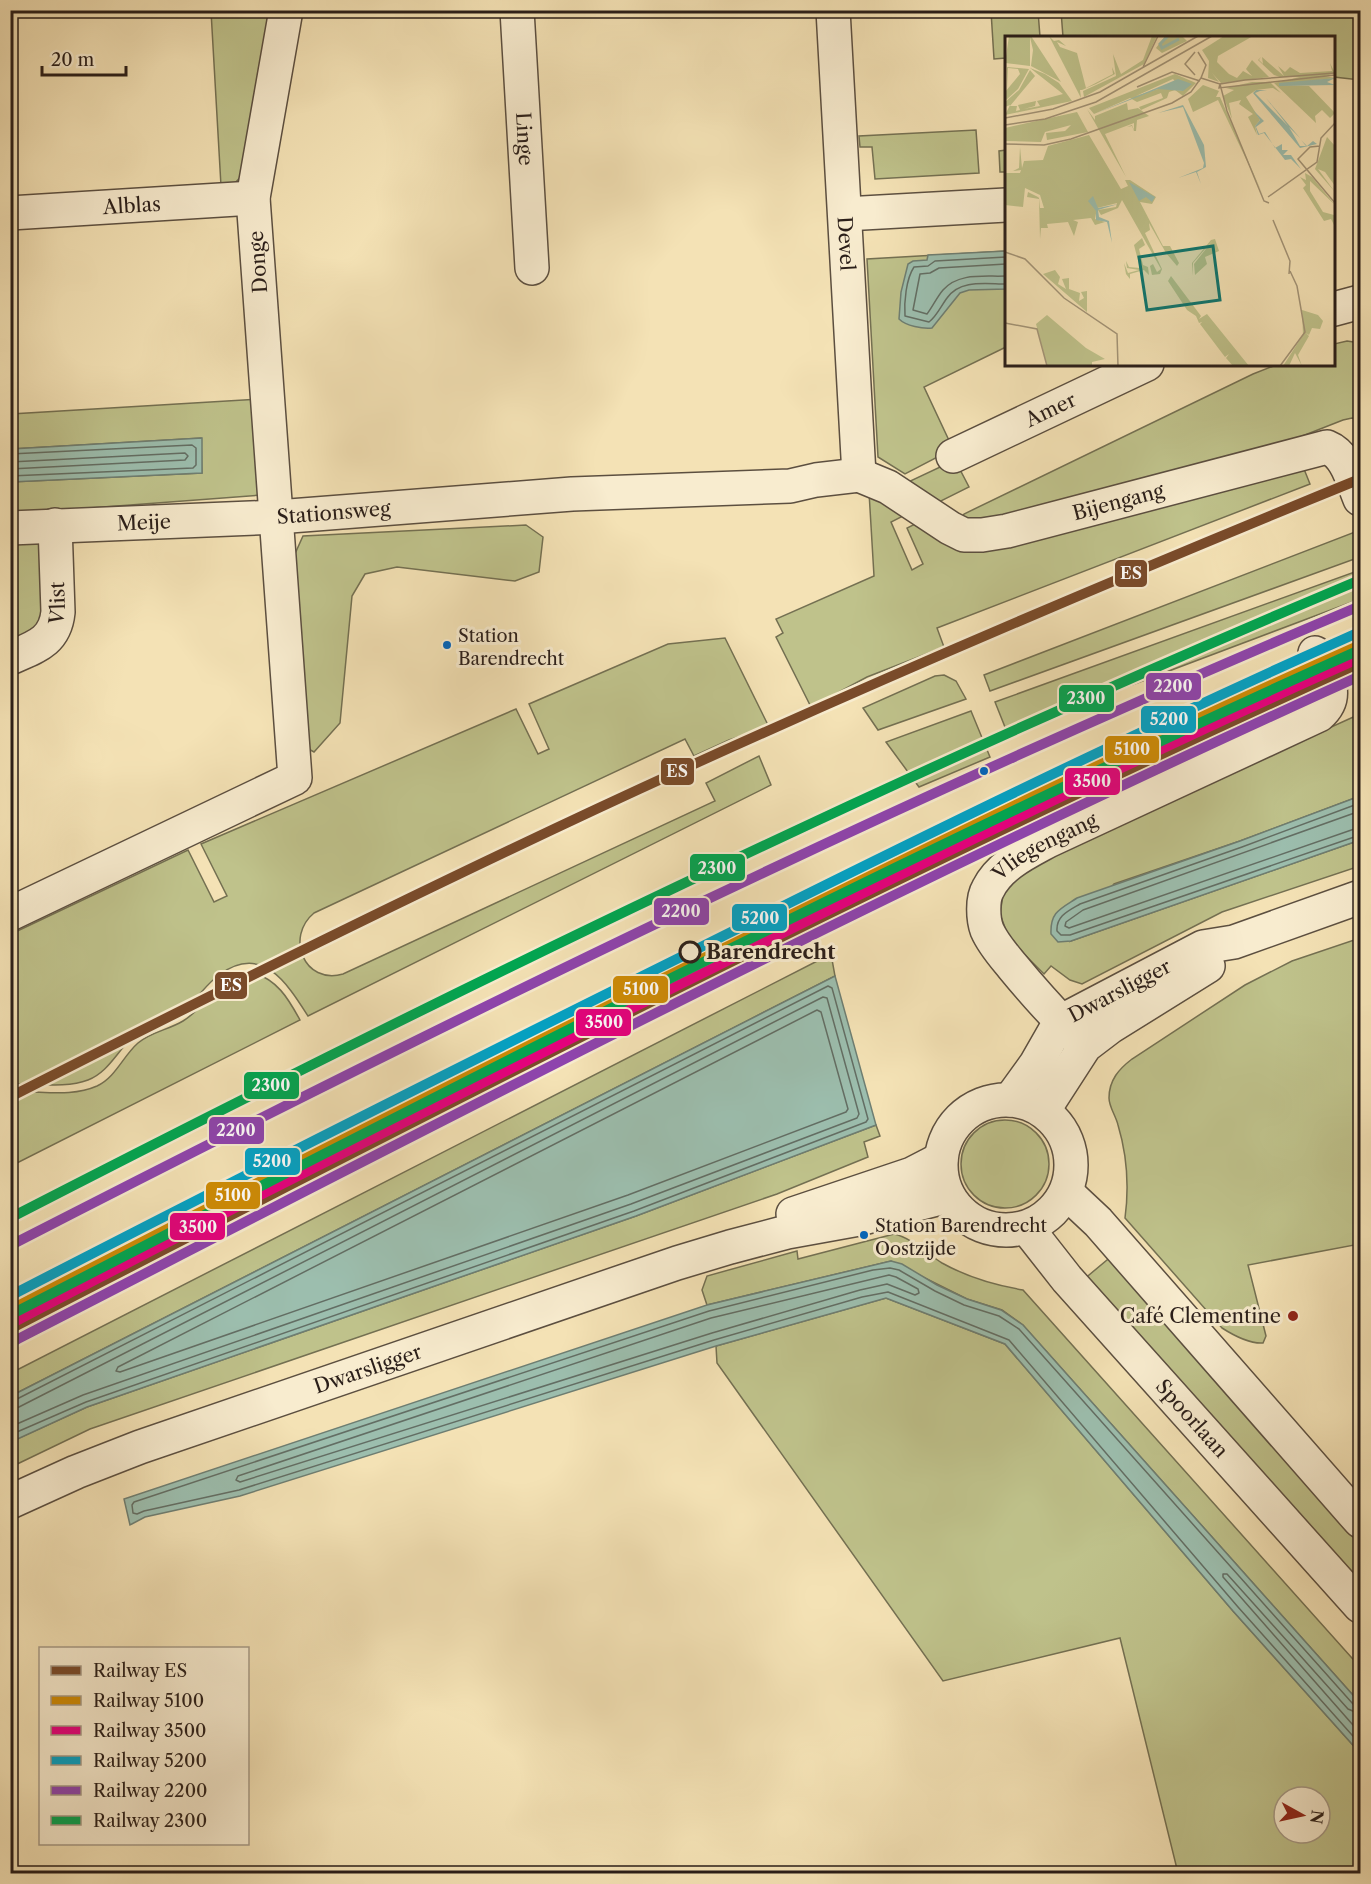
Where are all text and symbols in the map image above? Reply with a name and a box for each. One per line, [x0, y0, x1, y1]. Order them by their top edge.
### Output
inset map [1005, 36, 1335, 366]
scale bar [42, 39, 126, 77]
text: 20 m [51, 49, 95, 71]
street label: Linge [511, 111, 538, 166]
street label: Alblas [101, 192, 161, 219]
street label: Devel [833, 216, 860, 272]
street label: Donge [244, 230, 272, 294]
street label: Amer [1021, 387, 1080, 432]
street label: Bijengang [1070, 478, 1167, 525]
street label: Stationsweg [276, 496, 392, 529]
street label: Meije [116, 509, 171, 536]
line badge: ES [1114, 559, 1148, 588]
text: ES [1120, 563, 1142, 583]
street label: Vlist [44, 581, 70, 628]
place label: Station Barendrecht [458, 625, 565, 670]
marker: Station Barendrecht [441, 639, 453, 651]
line badge: 2200 [1145, 672, 1202, 701]
text: 2200 [1153, 676, 1193, 696]
line badge: 2300 [1058, 684, 1115, 713]
text: 2300 [1067, 688, 1105, 708]
line badge: 5200 [1140, 705, 1197, 734]
text: 5200 [1150, 709, 1188, 729]
line badge: 5100 [1104, 735, 1160, 764]
text: 5100 [1114, 739, 1150, 759]
line badge: ES [660, 757, 695, 786]
text: ES [666, 761, 688, 781]
unlabelled marker [978, 765, 990, 777]
line badge: 3500 [1064, 767, 1121, 796]
text: 3500 [1073, 771, 1111, 791]
street label: Vliegengang [986, 808, 1101, 886]
line badge: 2300 [689, 853, 746, 882]
text: 2300 [698, 858, 736, 878]
line badge: 2200 [653, 897, 710, 926]
text: 2200 [661, 901, 701, 921]
line badge: 5200 [731, 903, 788, 932]
text: 5200 [741, 908, 779, 928]
place label: Barendrecht [706, 940, 835, 964]
marker: Barendrecht [679, 941, 701, 963]
street label: Dwarsligger [1064, 954, 1175, 1028]
line badge: ES [214, 971, 248, 1000]
text: ES [220, 975, 242, 995]
line badge: 5100 [612, 975, 669, 1004]
text: 5100 [623, 979, 659, 999]
line badge: 3500 [575, 1008, 632, 1037]
text: 3500 [585, 1012, 623, 1032]
line badge: 2300 [243, 1071, 300, 1100]
text: 2300 [252, 1075, 290, 1095]
line badge: 2200 [208, 1116, 265, 1145]
text: 2200 [216, 1120, 256, 1140]
line badge: 5200 [244, 1147, 301, 1176]
text: 5200 [253, 1151, 291, 1171]
line badge: 5100 [205, 1181, 261, 1210]
text: 5100 [215, 1185, 251, 1205]
line badge: 3500 [169, 1212, 226, 1241]
place label: Station Barendrecht Oostzijde [875, 1215, 1047, 1260]
text: 3500 [179, 1217, 217, 1237]
marker: Station Barendrecht Oostzijde [858, 1229, 870, 1241]
place label: Café Clementine [1120, 1304, 1281, 1328]
marker: Café Clementine [1286, 1309, 1300, 1323]
street label: Dwarsligger [311, 1339, 425, 1399]
street label: Spoorlaan [1151, 1374, 1233, 1463]
legend [39, 1647, 249, 1845]
text: Railway ES [93, 1660, 187, 1682]
text: Railway 5100 [93, 1690, 204, 1712]
text: Railway 3500 [93, 1720, 206, 1742]
text: Railway 5200 [93, 1750, 207, 1772]
text: Railway 2200 [93, 1780, 208, 1802]
north arrow [1272, 1785, 1332, 1845]
text: N [1306, 1809, 1328, 1825]
text: Railway 2300 [93, 1810, 207, 1832]

